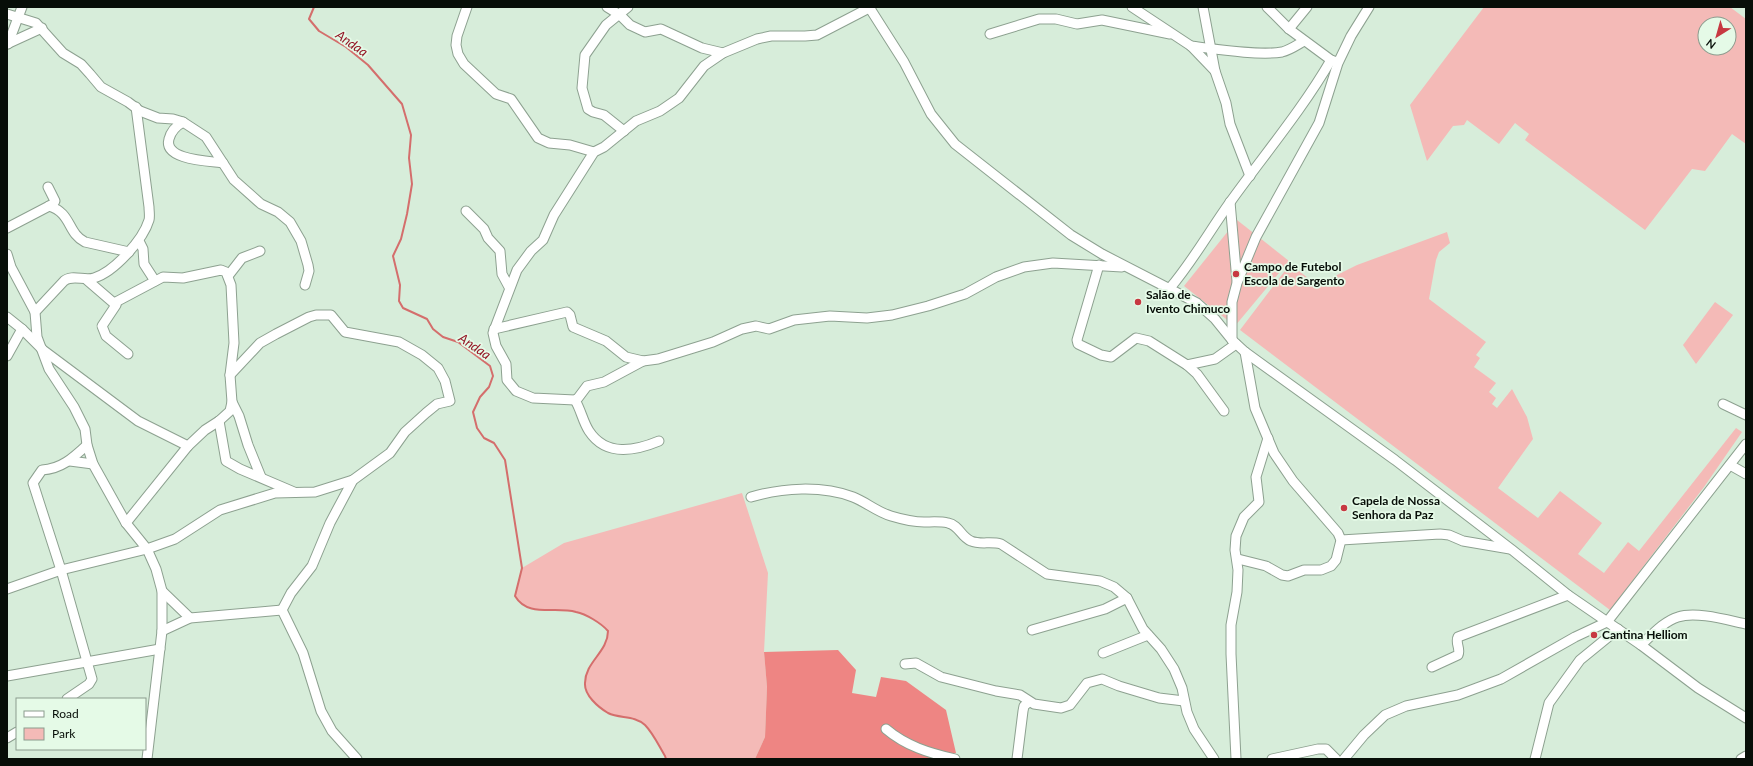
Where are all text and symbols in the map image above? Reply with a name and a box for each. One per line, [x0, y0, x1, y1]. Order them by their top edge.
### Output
north arrow [1697, 16, 1737, 56]
water label: Andaa [332, 26, 371, 60]
text: N [1703, 37, 1718, 52]
place label: Campo de Futebol Escola de Sargento [1244, 259, 1345, 288]
marker: Campo de Futebol Escola de Sargento [1231, 269, 1241, 279]
place label: Salão de Ivento Chimuco [1146, 287, 1230, 316]
marker: Salão de Ivento Chimuco [1133, 297, 1143, 307]
water label: Andaa [455, 329, 494, 363]
place label: Capela de Nossa Senhora da Paz [1352, 493, 1440, 522]
marker: Capela de Nossa Senhora da Paz [1339, 503, 1349, 513]
place label: Cantina Helliom [1602, 627, 1688, 642]
marker: Cantina Helliom [1589, 630, 1599, 640]
legend [16, 698, 146, 750]
text: Road [52, 706, 79, 721]
text: Park [52, 726, 76, 741]

